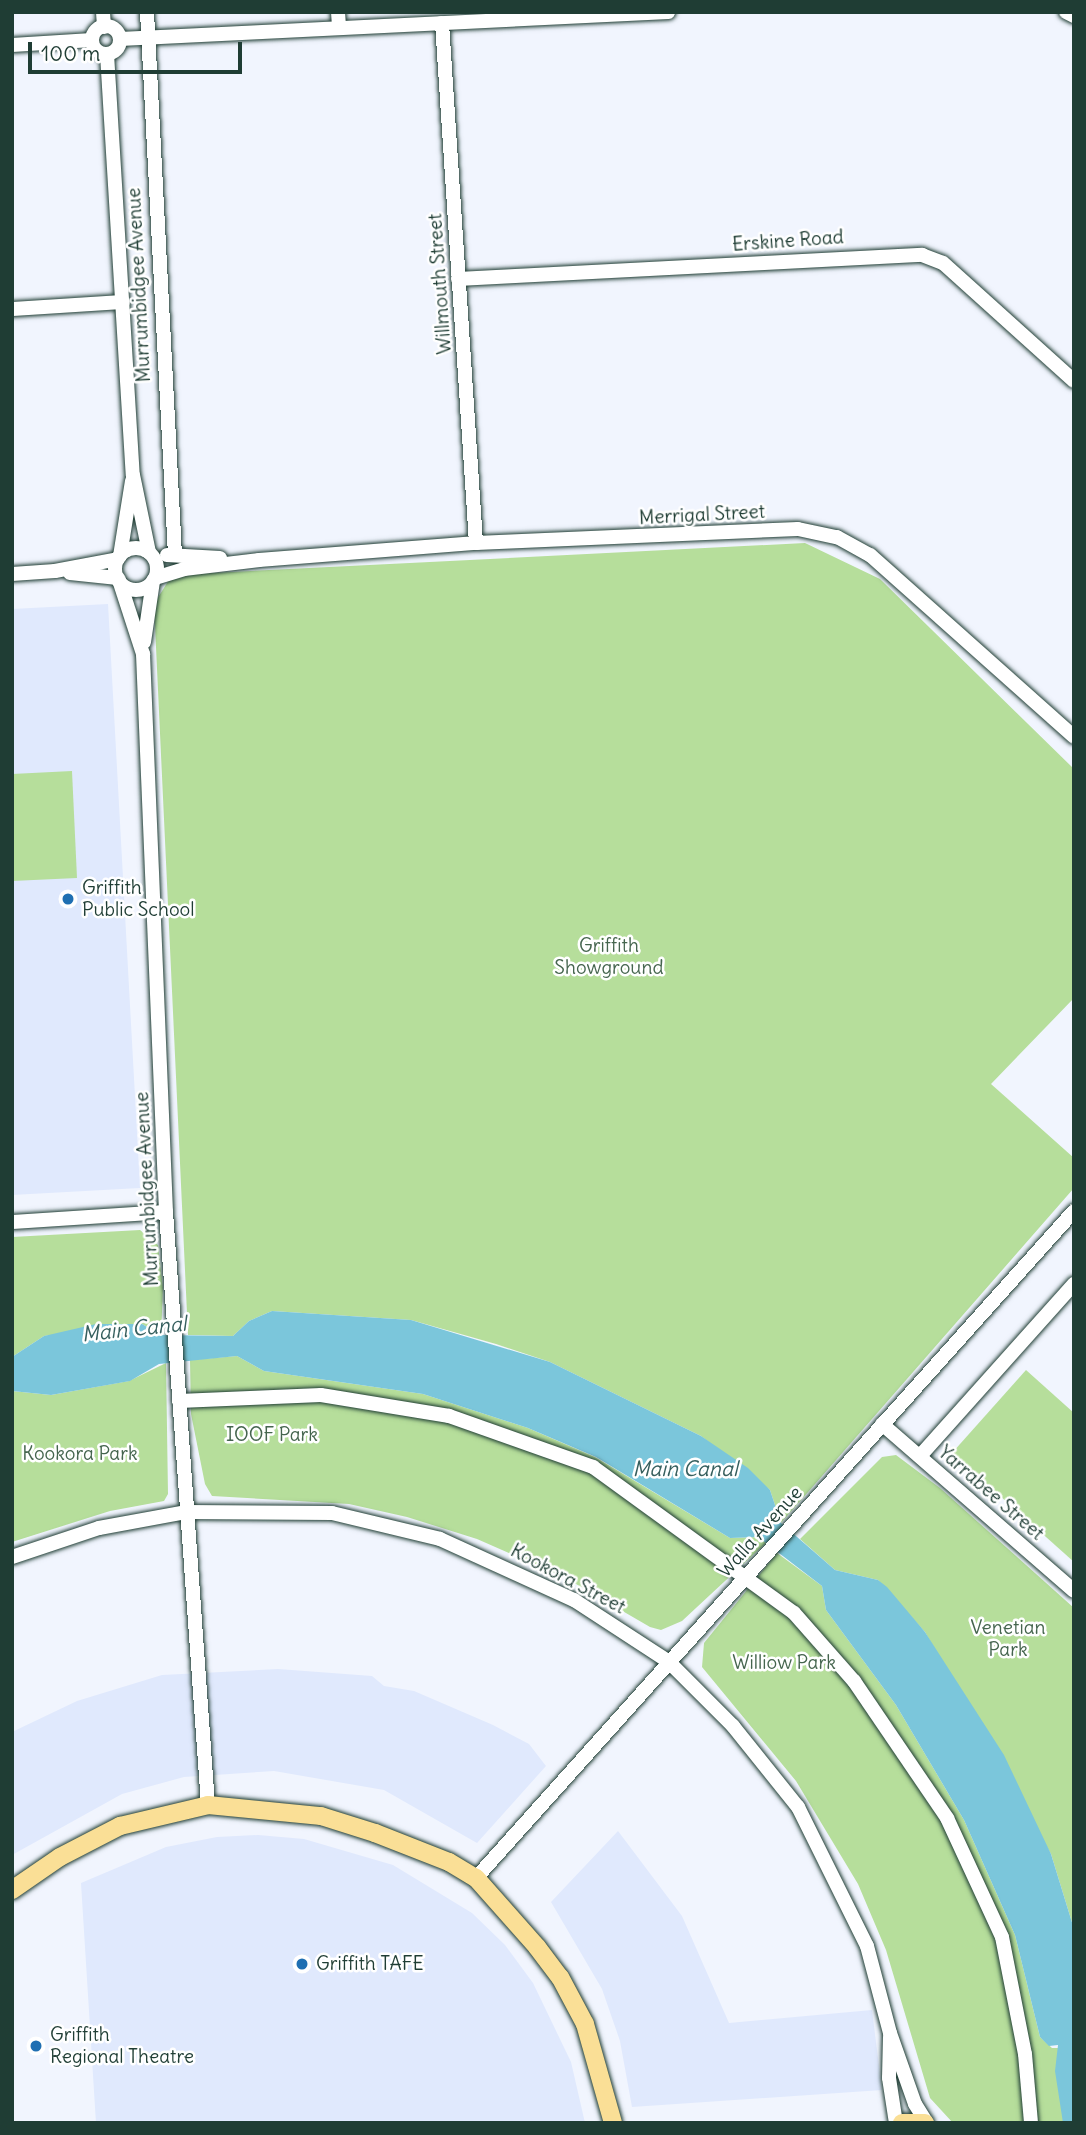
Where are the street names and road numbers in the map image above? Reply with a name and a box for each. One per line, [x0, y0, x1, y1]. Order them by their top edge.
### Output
street label: Murrumbidgee Avenue [123, 187, 155, 383]
street label: Willmouth Street [424, 213, 456, 355]
street label: Erskine Road [731, 226, 845, 256]
street label: Merrigal Street [638, 500, 766, 530]
street label: Murrumbidgee Avenue [131, 1091, 163, 1287]
street label: Yarrabee Street [934, 1441, 1048, 1545]
street label: Walla Avenue [713, 1482, 807, 1582]
street label: Kookora Street [507, 1539, 629, 1619]

